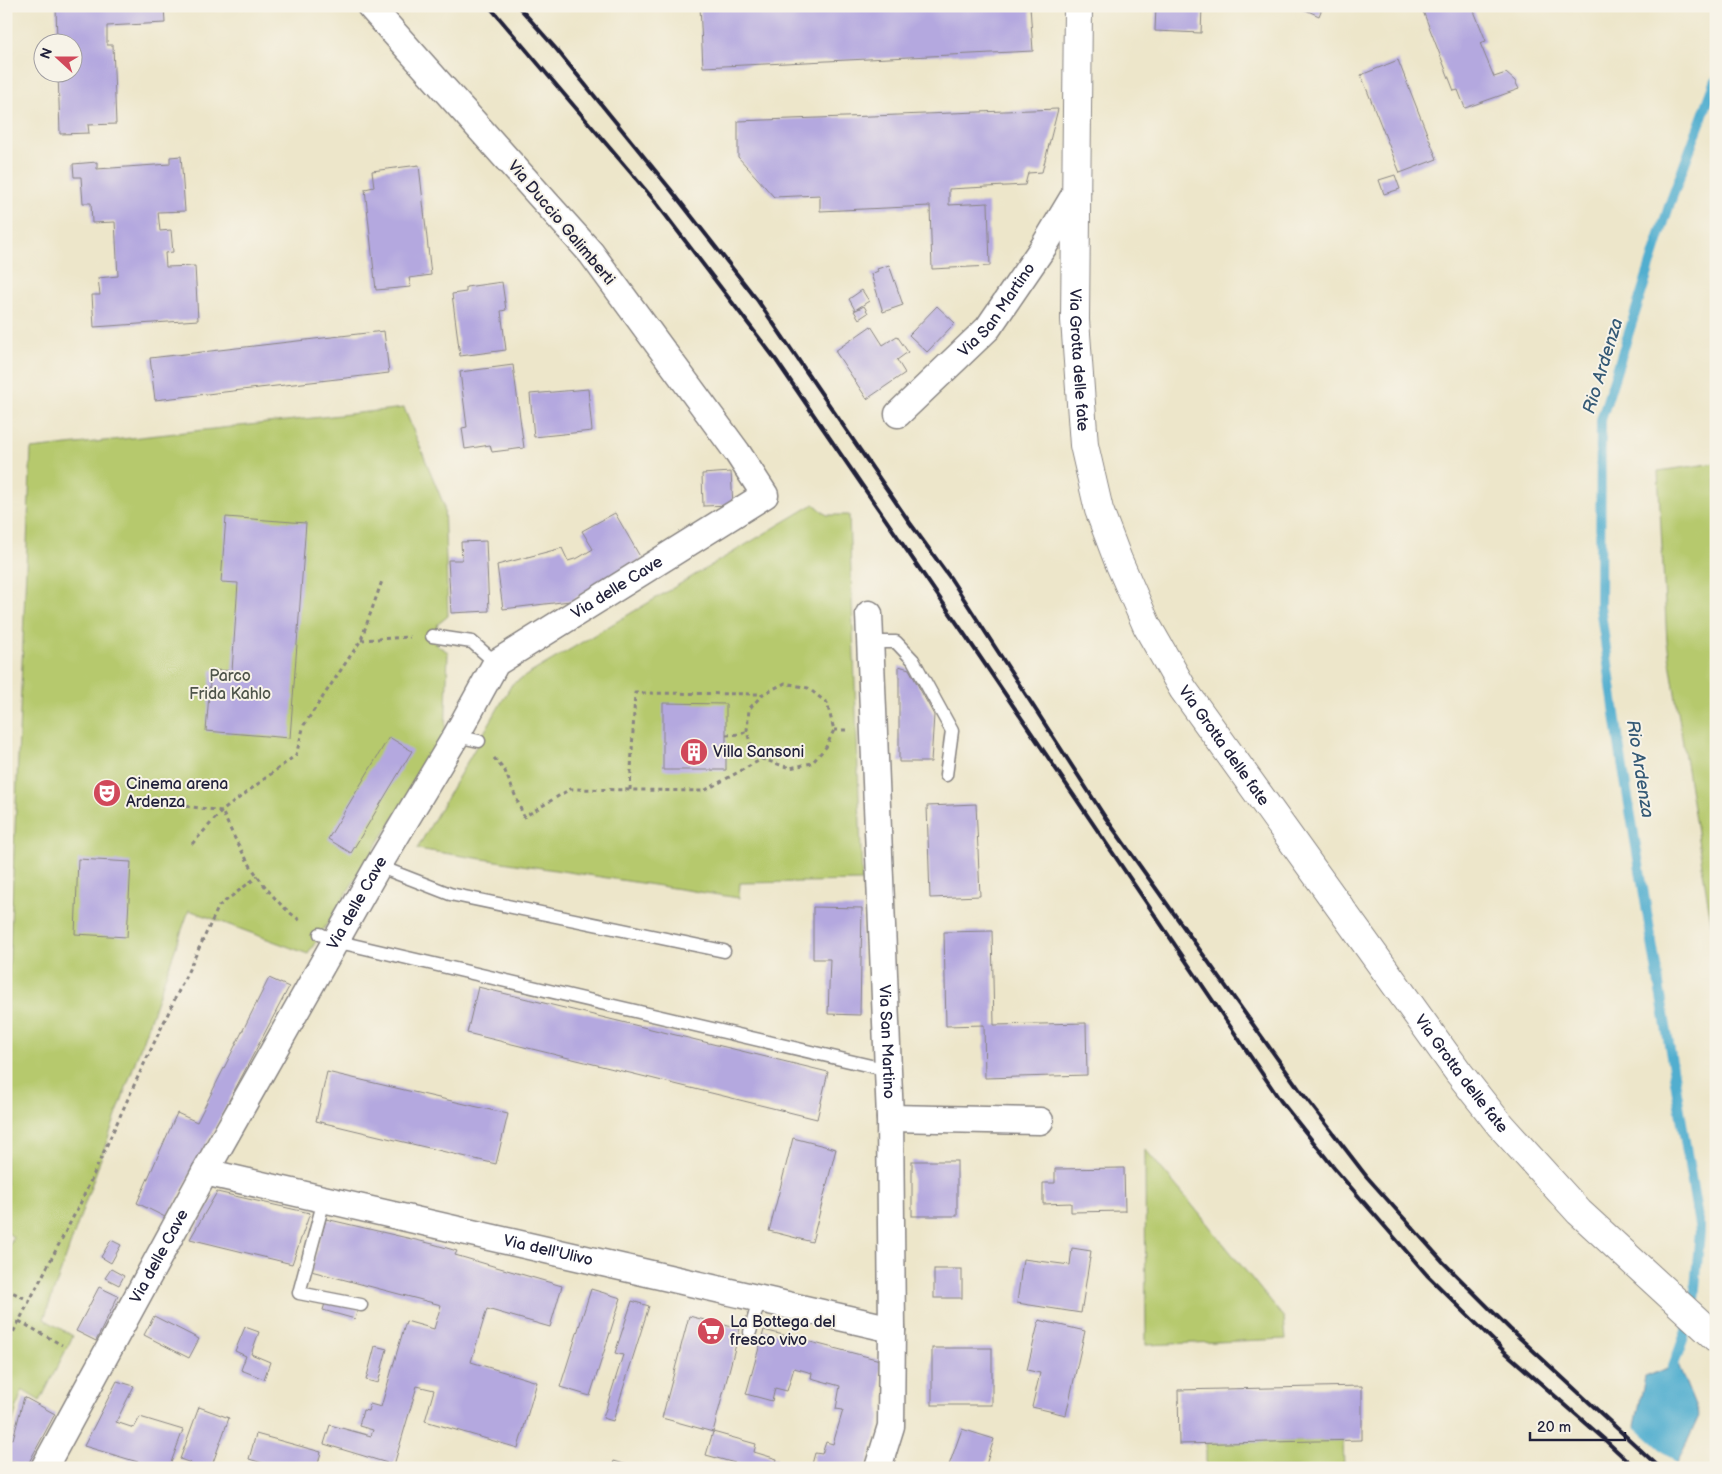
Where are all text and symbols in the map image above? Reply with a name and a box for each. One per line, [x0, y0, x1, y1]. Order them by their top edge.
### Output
north arrow [32, 32, 82, 82]
text: N [37, 46, 56, 61]
street label: Via Duccio Galimberti [503, 157, 619, 289]
street label: Via San Martino [954, 259, 1039, 361]
street label: Via Grotta delle fate [1065, 288, 1093, 432]
water label: Rio Ardenza [1579, 316, 1627, 416]
street label: Via delle Cave [568, 552, 667, 623]
park label: Parco Frida Kahlo [189, 667, 271, 704]
street label: Via Grotta delle fate [1174, 682, 1274, 810]
water label: Rio Ardenza [1622, 719, 1658, 819]
building icon: Villa Sansoni [679, 737, 709, 767]
place label: Villa Sansoni [713, 743, 804, 762]
place label: Cinema arena Ardenza [126, 775, 228, 812]
theatre icon: Cinema arena Ardenza [92, 778, 122, 808]
street label: Via delle Cave [323, 852, 391, 953]
street label: Via San Martino [875, 984, 899, 1099]
street label: Via Grotta delle fate [1411, 1011, 1512, 1137]
street label: Via delle Cave [126, 1206, 193, 1307]
street label: Via dell'Ulivo [501, 1231, 595, 1270]
place label: La Bottega del fresco vivo [730, 1313, 836, 1350]
supermarket icon: La Bottega del fresco vivo [696, 1316, 726, 1346]
scale bar [1530, 1409, 1624, 1441]
text: 20 m [1537, 1418, 1571, 1437]

